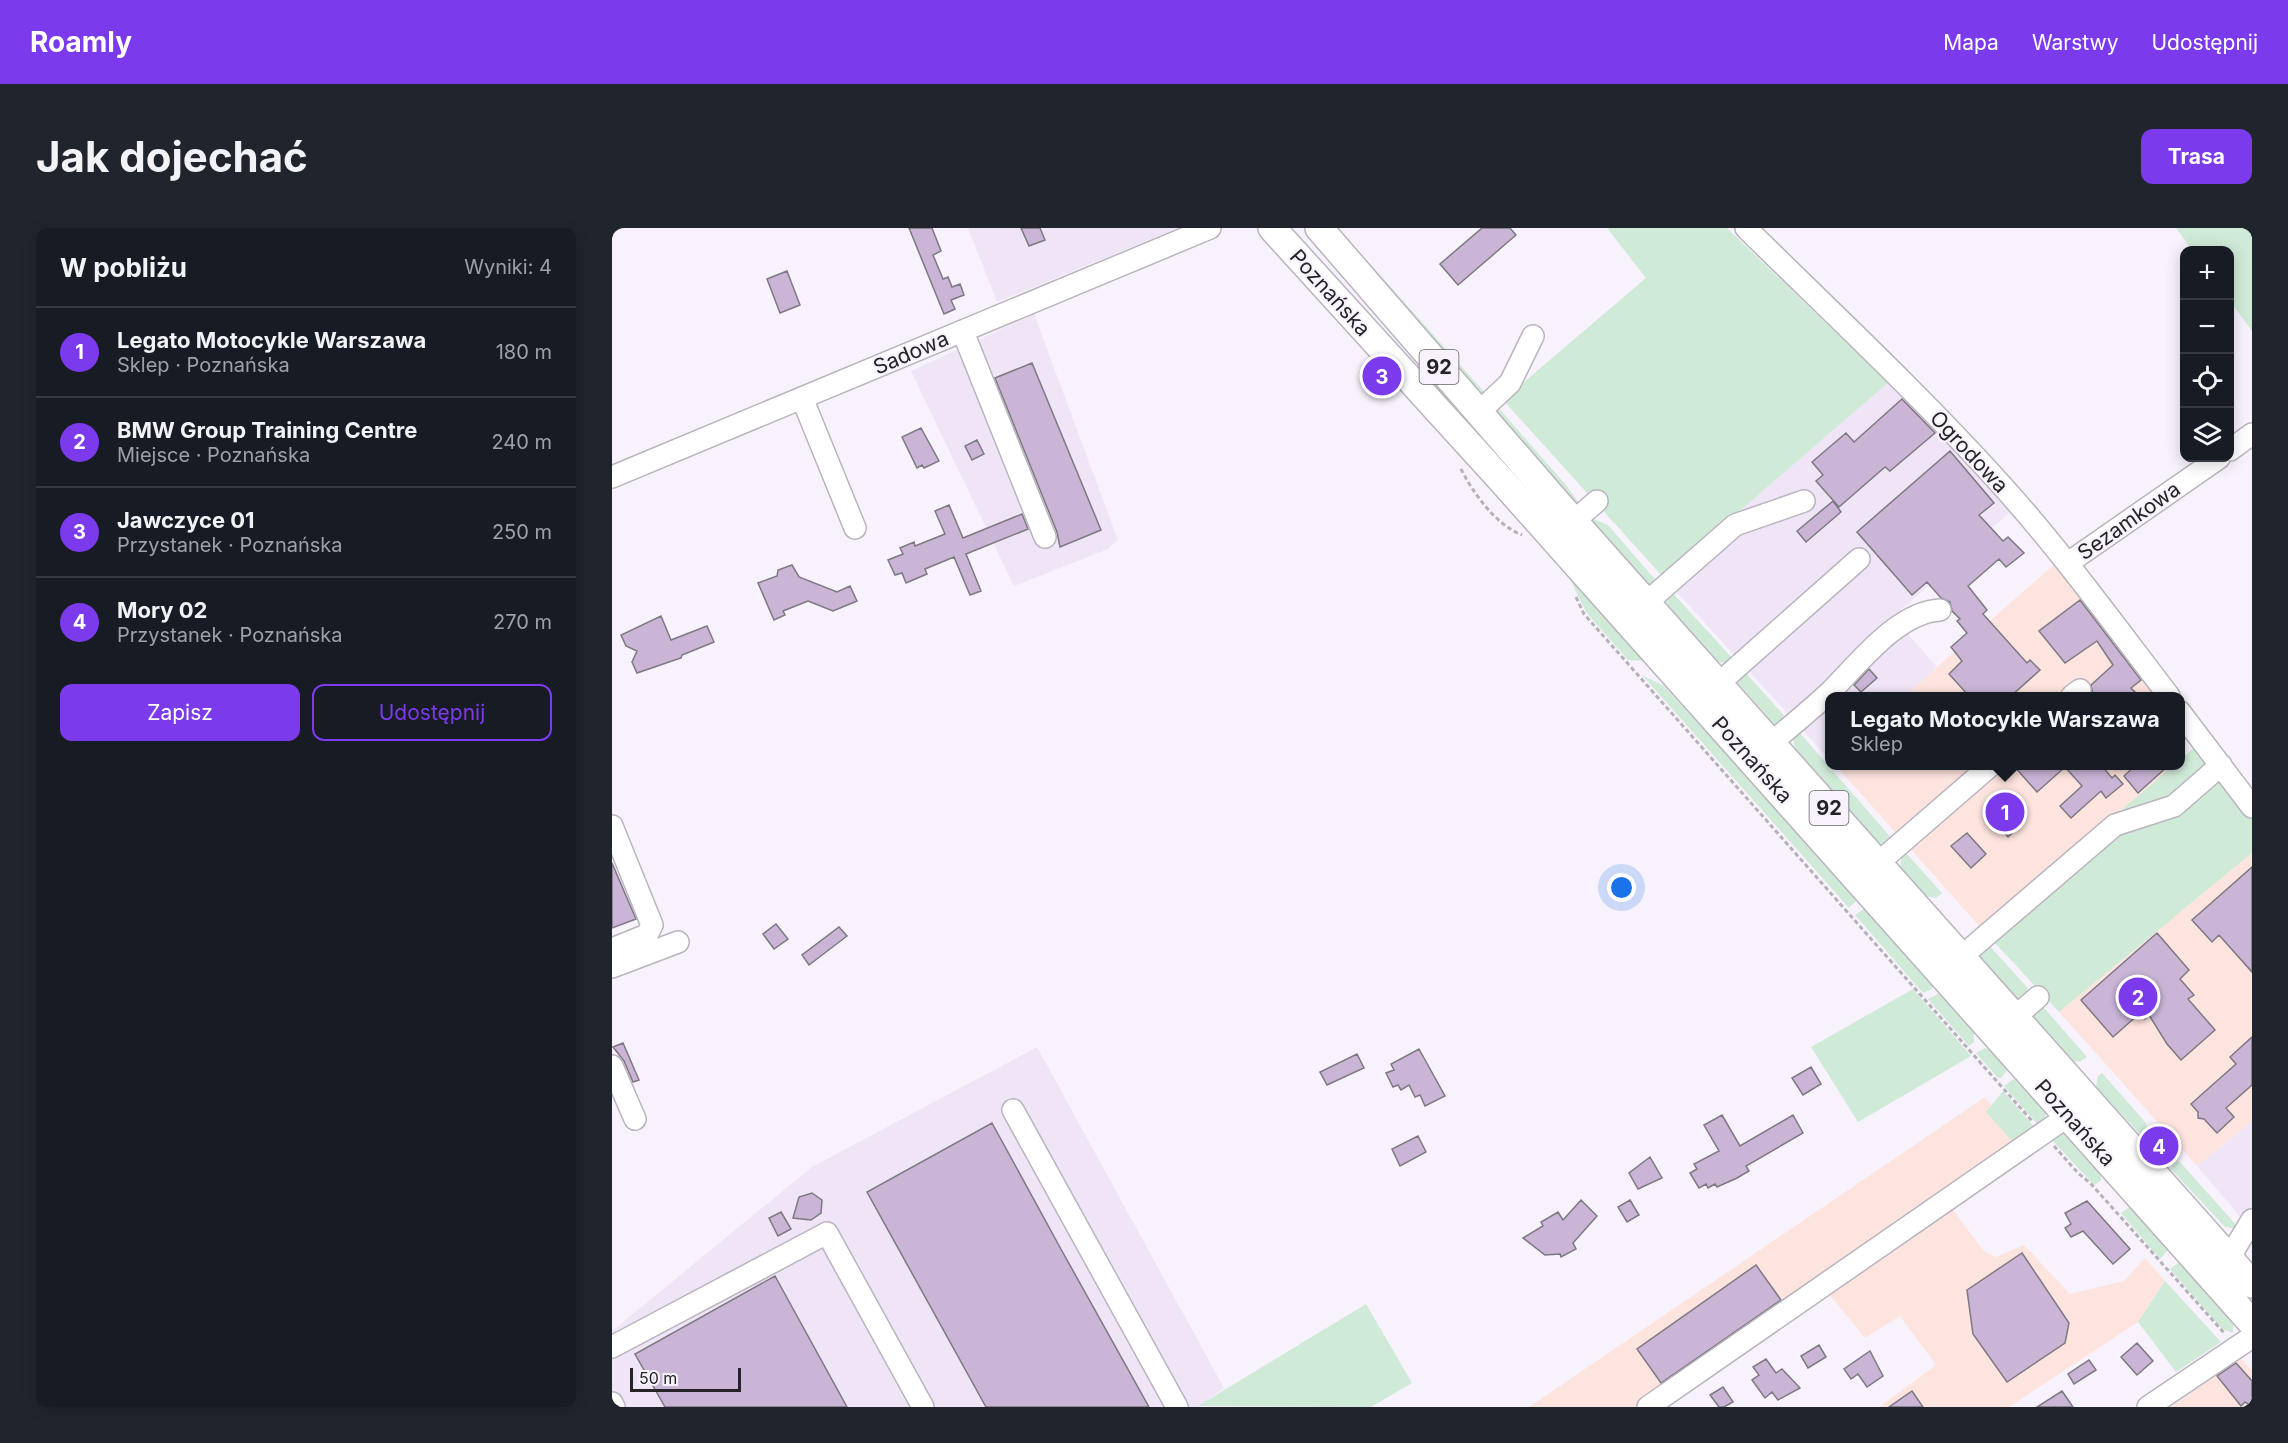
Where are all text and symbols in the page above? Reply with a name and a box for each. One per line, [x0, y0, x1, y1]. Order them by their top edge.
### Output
text: Roamly [30, 25, 132, 59]
text: Mapa [1943, 30, 1999, 55]
text: Warstwy [2032, 30, 2118, 55]
text: Udostępnij [2151, 30, 2258, 55]
button: Trasa [2141, 129, 2252, 184]
text: Jak dojechać [36, 131, 308, 182]
street label: Poznańska [1285, 244, 1376, 341]
map controls [2180, 246, 2234, 462]
button: + [2180, 246, 2234, 300]
text: W pobliżu [60, 252, 187, 283]
text: Wyniki: 4 [464, 255, 552, 279]
button: − [2180, 300, 2234, 354]
street label: Sadowa [869, 326, 952, 380]
text: Legato Motocykle Warszawa [117, 327, 426, 353]
text: 1 [75, 340, 84, 364]
text: 180 m [496, 340, 552, 364]
road number: 92 [1420, 350, 1458, 384]
text: Sklep · Poznańska [117, 353, 290, 377]
pin: 3 [1362, 354, 1402, 398]
button: locate [2180, 354, 2234, 408]
street label: Ogrodowa [1925, 405, 2014, 498]
button: layers [2180, 408, 2234, 462]
text: BMW Group Training Centre [117, 417, 417, 443]
text: 2 [73, 430, 86, 454]
text: 240 m [491, 430, 552, 454]
text: Miejsce · Poznańska [117, 443, 310, 467]
street label: Sezamkowa [2073, 476, 2185, 565]
text: Jawczyce 01 [117, 507, 255, 533]
text: 3 [73, 520, 86, 544]
text: 250 m [492, 520, 552, 544]
text: Przystanek · Poznańska [117, 533, 343, 557]
text: Mory 02 [117, 597, 207, 623]
text: 4 [73, 610, 86, 634]
text: 270 m [493, 610, 552, 634]
text: Przystanek · Poznańska [117, 623, 343, 647]
button: Zapisz [60, 684, 300, 741]
button: Udostępnij [312, 684, 552, 741]
popup [1825, 692, 2185, 770]
text: Legato Motocykle Warszawa [1850, 706, 2160, 732]
street label: Poznańska [1707, 711, 1798, 808]
text: Sklep [1850, 732, 1903, 756]
pin: 1 [1986, 790, 2024, 834]
road number: 92 [1810, 791, 1848, 825]
your location [1607, 873, 1636, 902]
pin: 2 [2118, 974, 2158, 1020]
street label: Poznańska [2030, 1074, 2121, 1171]
pin: 4 [2140, 1124, 2178, 1168]
scale bar [630, 1365, 741, 1392]
text: 50 m [639, 1368, 677, 1388]

